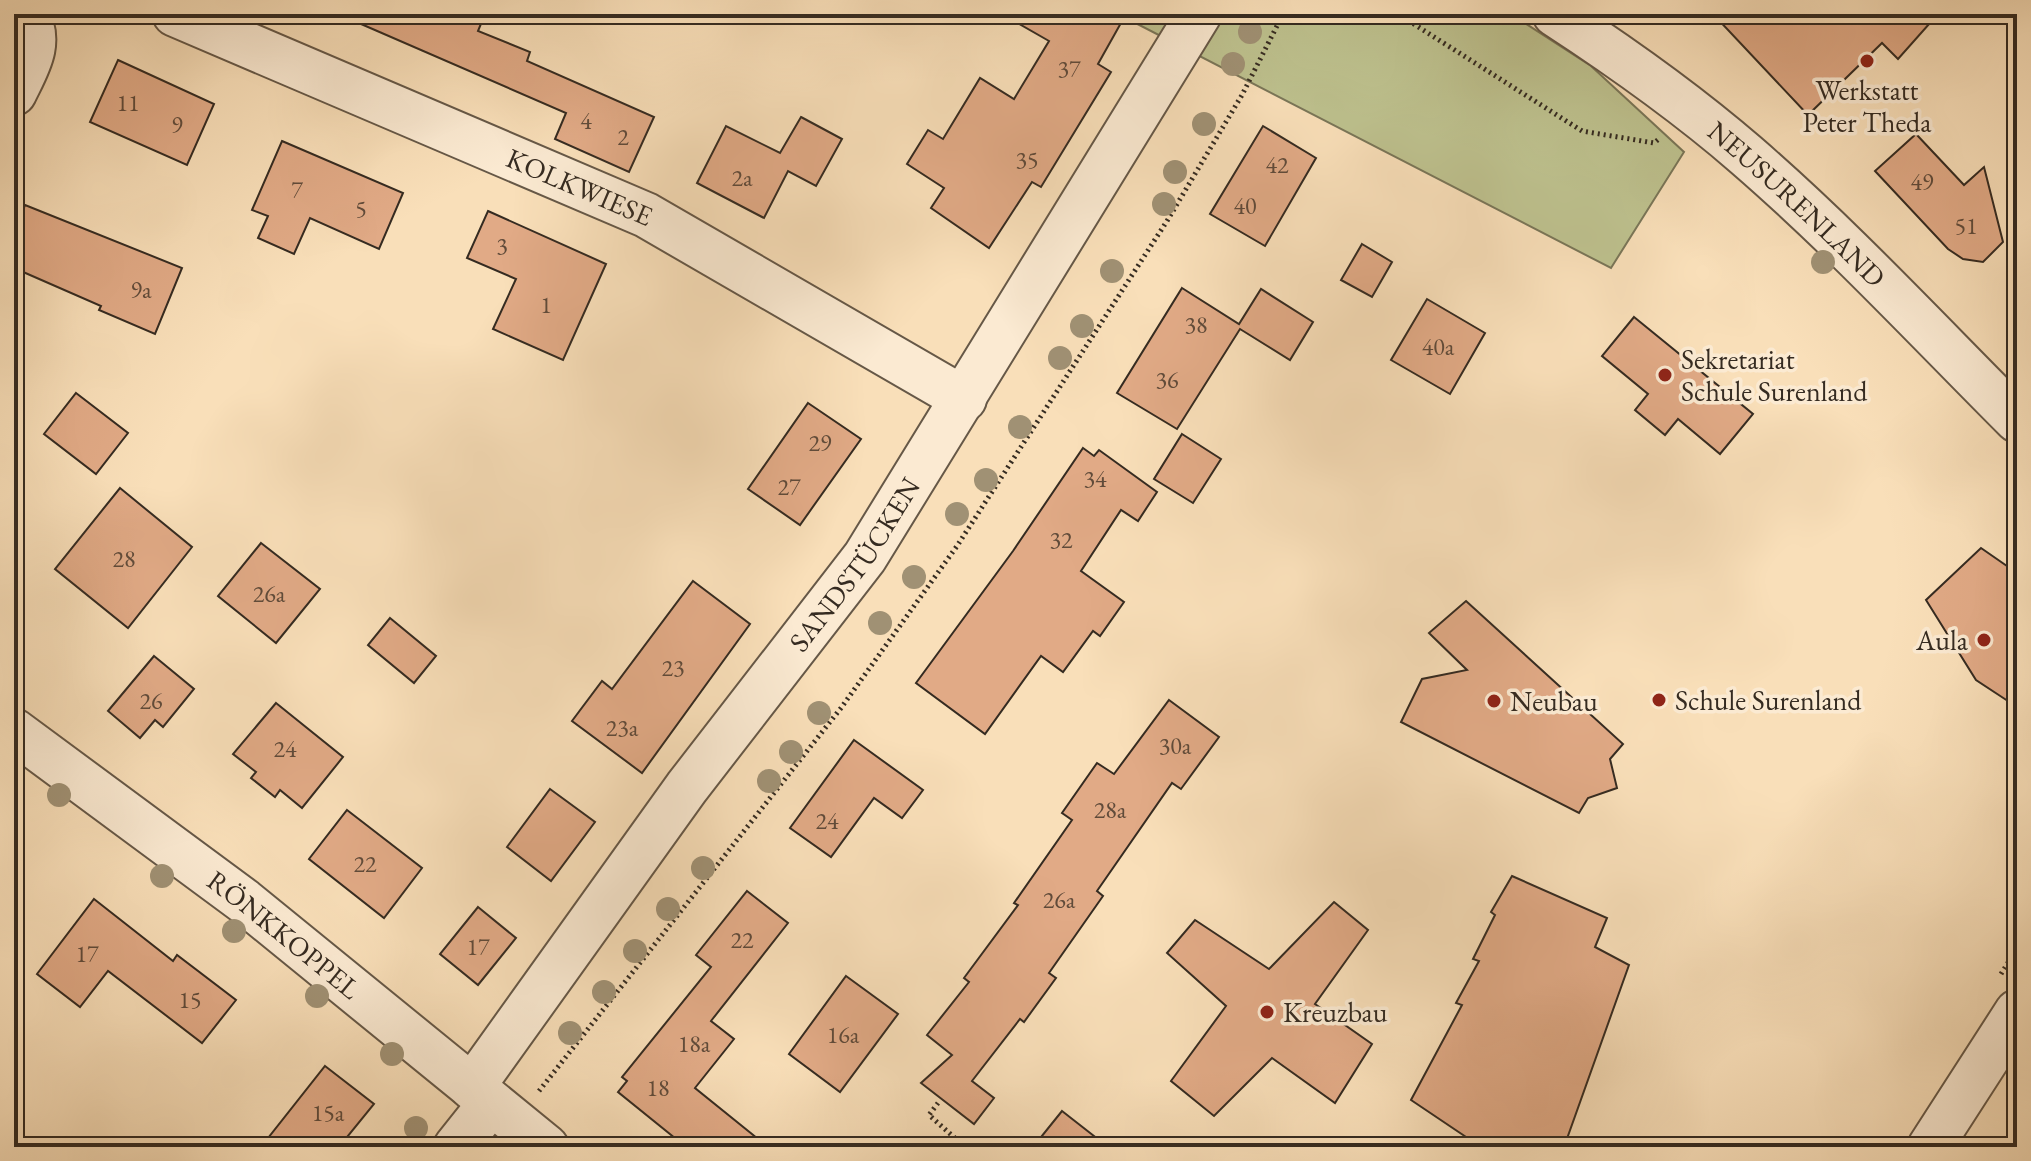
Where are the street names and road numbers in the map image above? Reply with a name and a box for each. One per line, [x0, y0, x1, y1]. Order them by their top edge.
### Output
street label: NEUSURENLAND [1701, 113, 1893, 295]
street label: KOLKWIESE [501, 140, 659, 234]
street label: SANDSTÜCKEN [781, 470, 928, 659]
street label: RÖNKKOPPEL [200, 862, 368, 1007]

